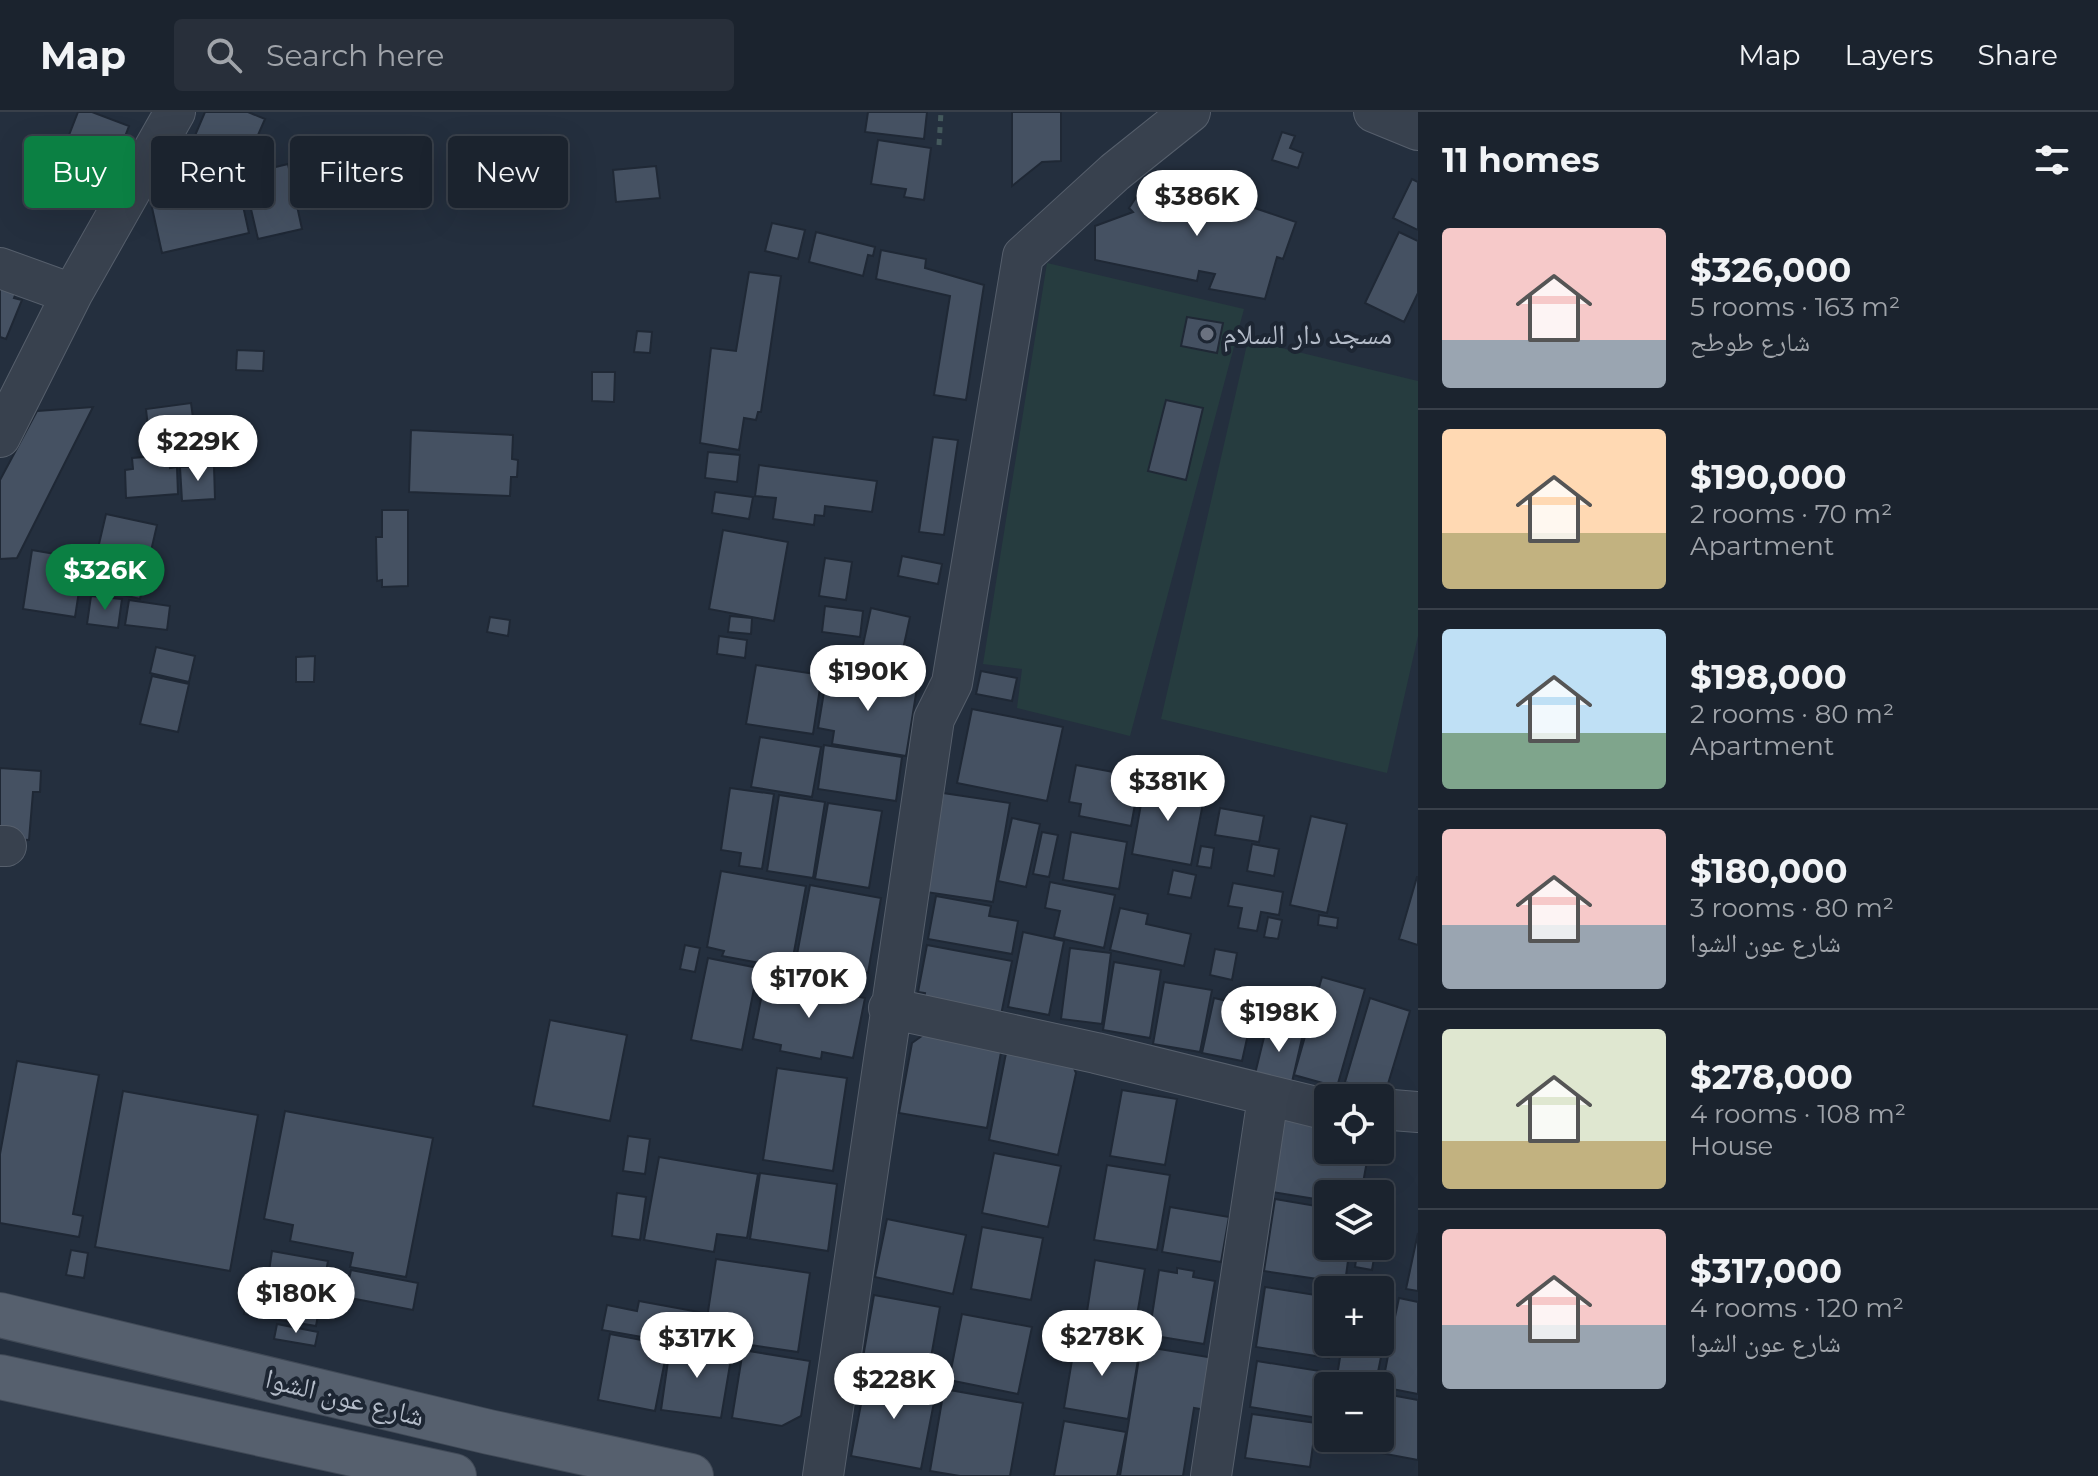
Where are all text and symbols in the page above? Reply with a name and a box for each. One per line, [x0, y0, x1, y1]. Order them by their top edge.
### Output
search box [174, 19, 734, 91]
text: Map [40, 32, 126, 79]
icon: search [202, 33, 246, 77]
text: Search here [266, 37, 444, 74]
text: Map [1738, 38, 1801, 72]
text: Layers [1845, 38, 1934, 72]
text: Share [1978, 38, 2058, 72]
chip: Buy [24, 136, 135, 208]
chip: Rent [151, 136, 274, 208]
chip: Filters [290, 136, 432, 208]
chip: New [448, 136, 568, 208]
icon: filters [2030, 138, 2074, 182]
text: 11 homes [1442, 139, 1600, 181]
pin: $386K [1141, 170, 1253, 238]
text: $386K [1155, 180, 1239, 212]
text: $326,000 [1690, 249, 1851, 291]
icon: home [1506, 260, 1602, 356]
text: 5 rooms · 163 m² [1690, 291, 1900, 323]
place label: مسجد دار السلام [1223, 317, 1392, 353]
marker: مسجد دار السلام [1198, 325, 1216, 343]
text: شارع طوطح [1690, 326, 1810, 358]
pin: $229K [142, 415, 254, 483]
text: $229K [156, 425, 240, 457]
text: $190,000 [1690, 456, 1847, 498]
icon: home [1506, 461, 1602, 557]
text: 2 rooms · 70 m² [1690, 498, 1892, 530]
text: Apartment [1690, 530, 1834, 562]
pin: $326K [49, 544, 161, 612]
text: $326K [64, 554, 146, 586]
pin: $190K [812, 645, 924, 713]
text: $190K [828, 655, 908, 687]
text: $198,000 [1690, 656, 1847, 698]
icon: home [1506, 661, 1602, 757]
text: 2 rooms · 80 m² [1690, 698, 1894, 730]
text: Apartment [1690, 730, 1834, 762]
pin: $381K [1112, 755, 1224, 823]
text: $381K [1129, 765, 1207, 797]
text: $180,000 [1690, 850, 1847, 892]
icon: home [1506, 861, 1602, 957]
text: 3 rooms · 80 m² [1690, 892, 1894, 924]
text: شارع عون الشوا [1690, 927, 1841, 959]
pin: $170K [753, 952, 865, 1020]
text: $170K [769, 962, 849, 994]
pin: $198K [1223, 986, 1335, 1054]
text: $198K [1239, 996, 1319, 1028]
text: $278,000 [1690, 1056, 1853, 1098]
icon: home [1506, 1061, 1602, 1157]
map controls [1314, 1084, 1394, 1452]
button: locate [1314, 1084, 1394, 1164]
text: 4 rooms · 108 m² [1690, 1098, 1906, 1130]
text: House [1690, 1130, 1773, 1162]
button: layers [1314, 1180, 1394, 1260]
text: $317,000 [1690, 1250, 1842, 1292]
icon: home [1506, 1261, 1602, 1357]
pin: $180K [240, 1267, 352, 1335]
button: + [1314, 1276, 1394, 1356]
text: $180K [256, 1277, 336, 1309]
text: 4 rooms · 120 m² [1690, 1292, 1904, 1324]
pin: $278K [1046, 1310, 1158, 1378]
pin: $317K [641, 1312, 753, 1380]
text: $278K [1060, 1320, 1144, 1352]
text: $317K [658, 1322, 736, 1354]
text: شارع عون الشوا [1690, 1327, 1841, 1359]
pin: $228K [838, 1353, 950, 1421]
street label: شارع عون الشوا [262, 1361, 428, 1434]
text: $228K [852, 1363, 936, 1395]
button: − [1314, 1372, 1394, 1452]

